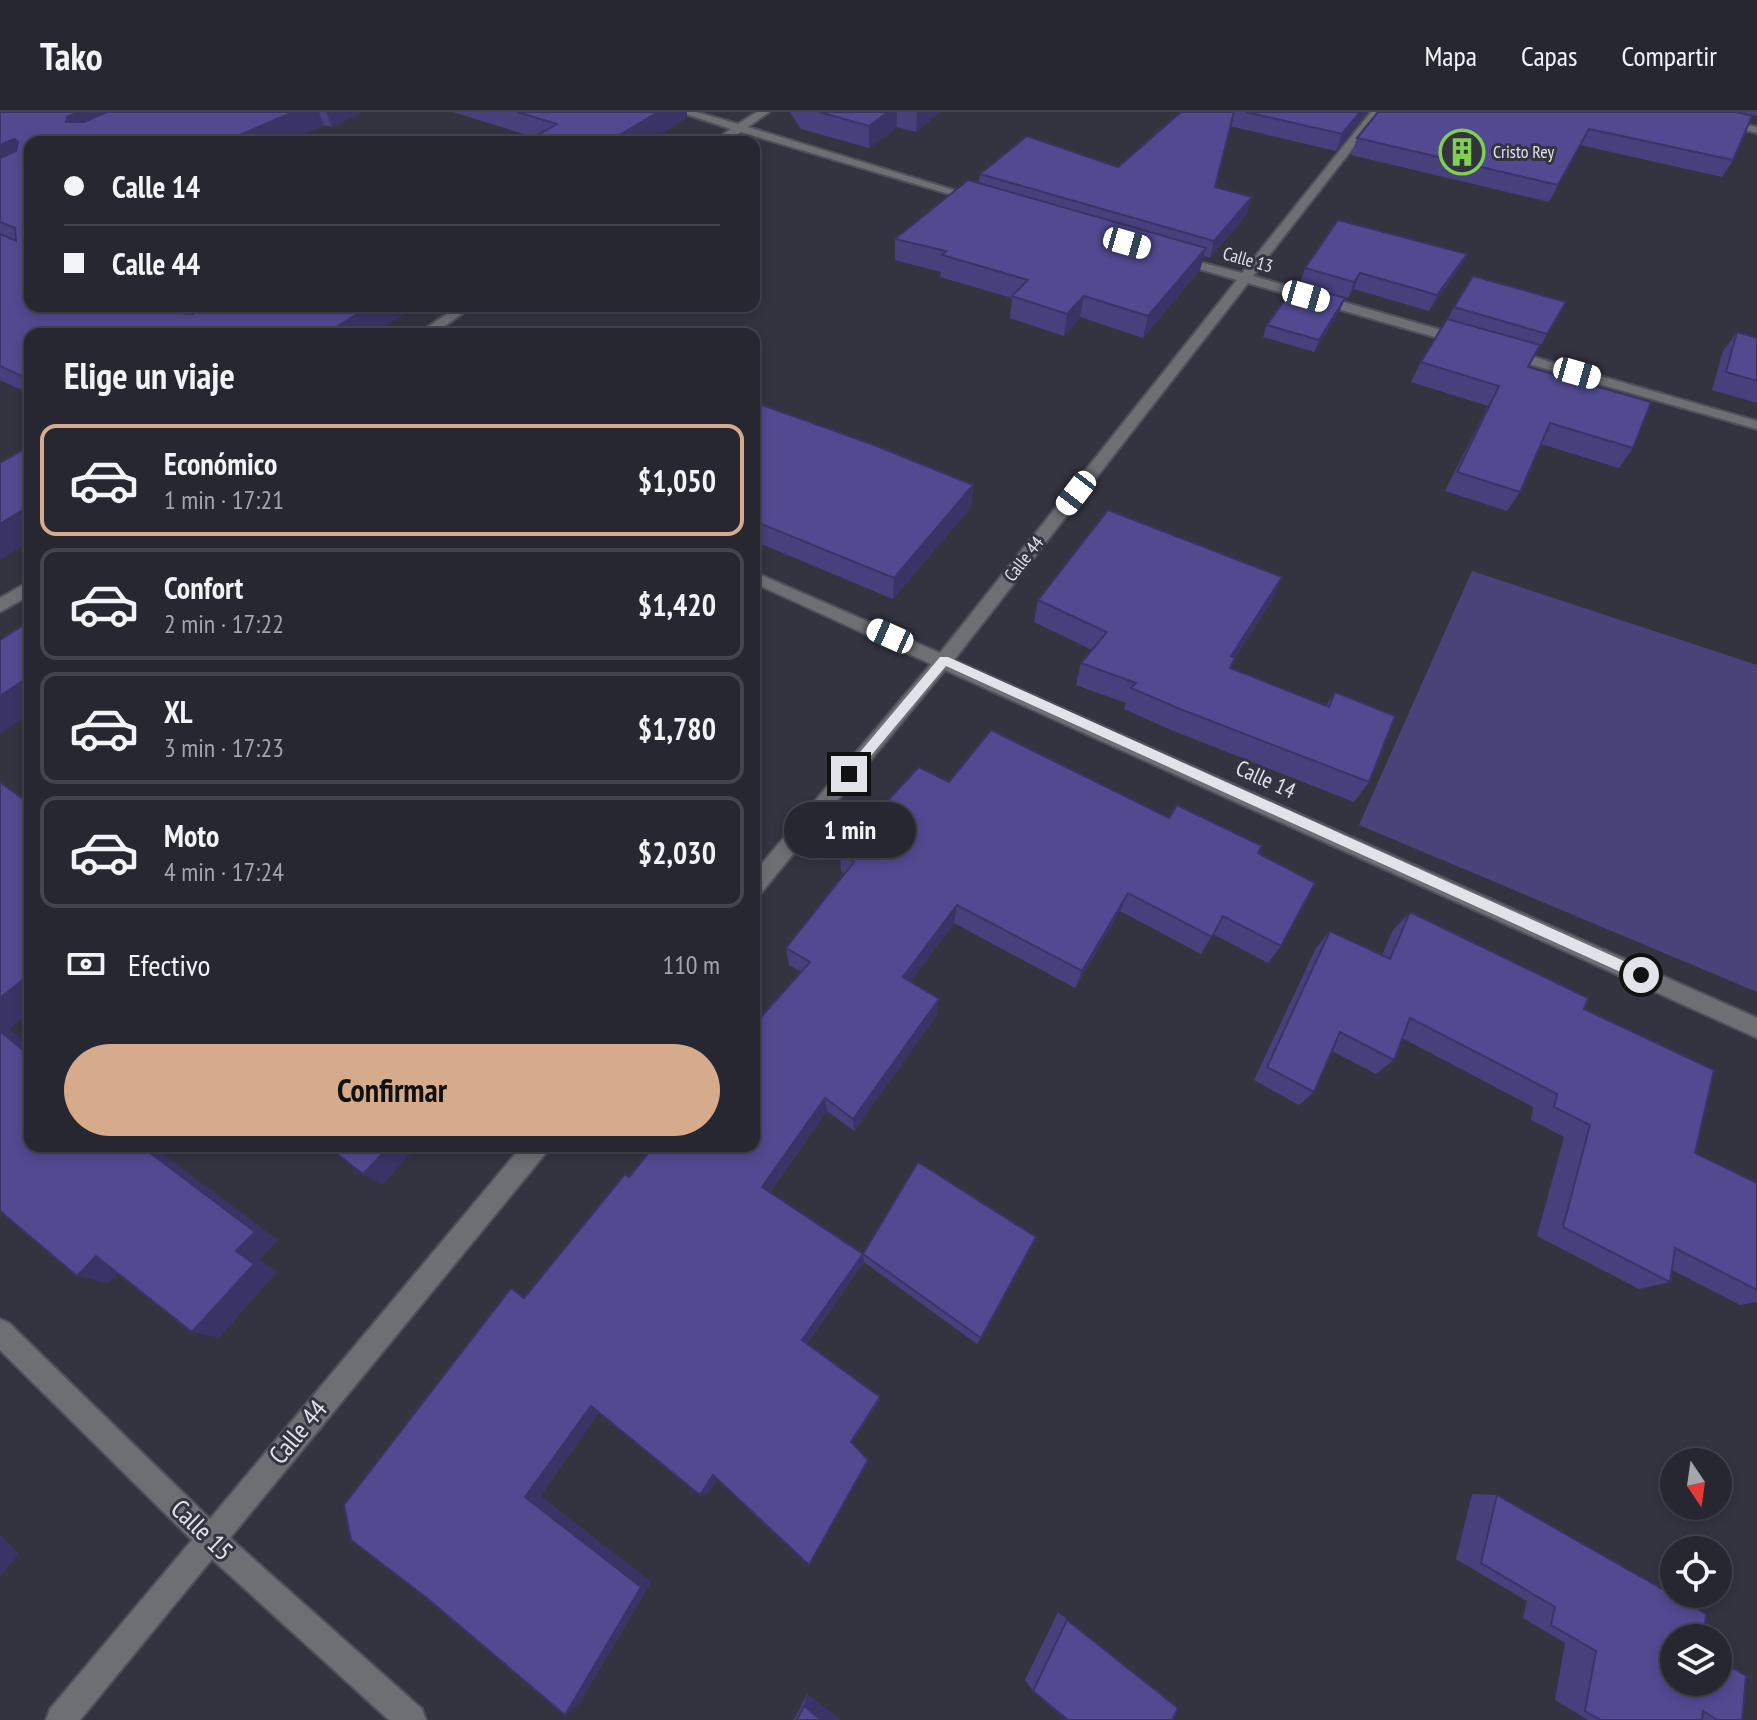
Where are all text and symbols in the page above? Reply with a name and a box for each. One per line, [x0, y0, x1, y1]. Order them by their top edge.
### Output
text: Tako [40, 31, 103, 80]
text: Mapa [1425, 37, 1477, 74]
text: Capas [1521, 37, 1577, 74]
text: Compartir [1621, 37, 1717, 74]
building icon: Cristo Rey [1438, 128, 1486, 176]
place label: Cristo Rey [1493, 140, 1554, 163]
text: Calle 14 [112, 167, 200, 206]
car [1101, 225, 1153, 261]
street label: Calle 13 [1220, 241, 1276, 278]
text: Calle 44 [112, 244, 200, 283]
car [1280, 278, 1332, 314]
text: Elige un viaje [64, 352, 235, 399]
car [1551, 355, 1603, 391]
icon: car [68, 444, 140, 516]
text: Económico [164, 444, 277, 483]
text: $1,050 [638, 461, 716, 500]
car [1052, 467, 1100, 519]
text: 1 min · 17:21 [164, 483, 284, 516]
street label: Calle 44 [999, 531, 1048, 586]
icon: car [68, 568, 140, 640]
text: Confort [164, 568, 243, 607]
text: $1,420 [638, 585, 716, 624]
text: 2 min · 17:22 [164, 607, 284, 640]
car [863, 615, 917, 657]
icon: car [68, 692, 140, 764]
text: XL [164, 692, 193, 731]
text: $1,780 [638, 709, 716, 748]
text: 3 min · 17:23 [164, 731, 284, 764]
street label: Calle 14 [1232, 754, 1300, 805]
route end [831, 756, 867, 792]
callout: 1 min [783, 802, 915, 858]
text: 1 min [824, 813, 876, 846]
icon: car [68, 816, 140, 888]
text: Moto [164, 816, 219, 855]
text: $2,030 [638, 833, 716, 872]
text: 4 min · 17:24 [164, 855, 284, 888]
icon: cash [64, 942, 108, 986]
text: Efectivo [128, 945, 211, 984]
text: 110 m [662, 948, 720, 981]
route start [1623, 957, 1659, 993]
button: Confirmar [64, 1044, 720, 1136]
street label: Calle 44 [261, 1393, 334, 1471]
north arrow [1660, 1448, 1732, 1520]
map controls [1660, 1448, 1732, 1696]
street label: Calle 15 [164, 1492, 240, 1567]
button: locate [1660, 1536, 1732, 1608]
button: layers [1660, 1624, 1732, 1696]

